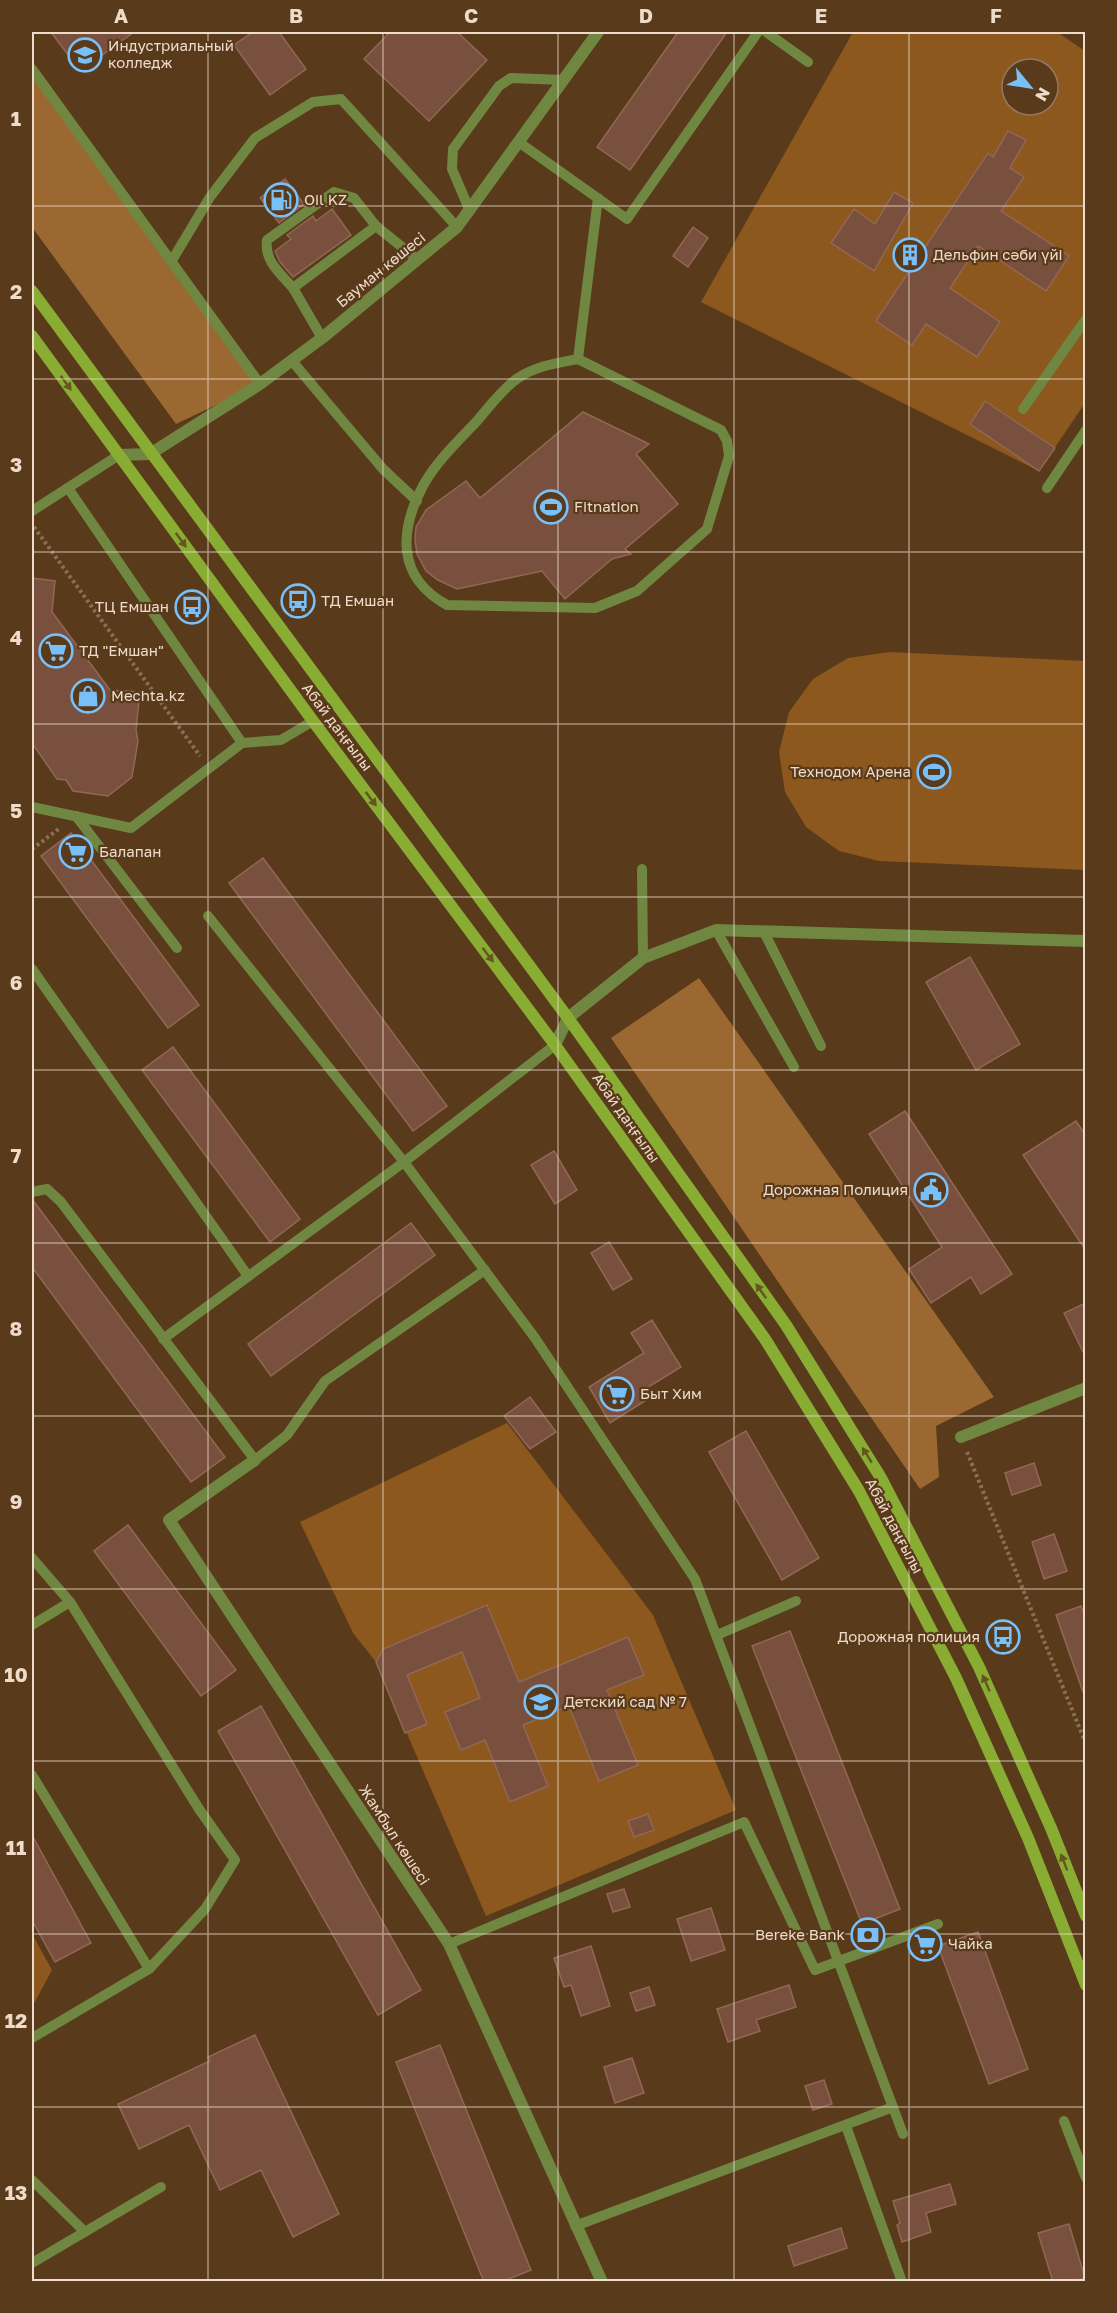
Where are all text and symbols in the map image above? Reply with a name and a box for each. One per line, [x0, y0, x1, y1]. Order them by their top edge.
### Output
text: A [114, 3, 128, 27]
text: B [289, 3, 303, 27]
text: C [464, 3, 478, 27]
text: D [639, 3, 653, 27]
text: E [815, 3, 827, 27]
text: F [990, 3, 1002, 27]
place label: Индустриальный колледж [108, 36, 234, 71]
school or university icon: Индустриальный колледж [67, 37, 103, 73]
north arrow [1000, 57, 1060, 117]
text: N [1031, 84, 1055, 105]
text: 1 [11, 106, 21, 130]
fuel station icon: Oil KZ [263, 182, 299, 218]
place label: Oil KZ [304, 190, 347, 208]
street label: Бауман көшесі [332, 228, 428, 311]
building icon: Дельфин сәби үйі [892, 237, 928, 273]
place label: Дельфин сәби үйі [933, 245, 1063, 264]
text: 2 [10, 279, 22, 303]
one-way arrow [60, 374, 72, 390]
text: 3 [10, 452, 22, 476]
sports icon: Fitnation [533, 489, 569, 525]
place label: Fitnation [574, 497, 639, 515]
one-way arrow [175, 532, 187, 548]
bus stop icon: ТД Емшан [280, 583, 316, 619]
bus stop icon: ТЦ Емшан [174, 589, 210, 625]
place label: ТД Емшан [321, 591, 394, 609]
place label: ТЦ Емшан [95, 597, 169, 615]
text: 4 [10, 625, 22, 649]
supermarket icon: ТД "Емшан" [38, 633, 74, 669]
place label: ТД "Емшан" [79, 641, 164, 659]
shop icon: Mechta.kz [70, 678, 106, 714]
street label: Абай даңғылы [299, 679, 377, 774]
place label: Mechta.kz [111, 686, 185, 704]
sports icon: Технодом Арена [916, 754, 952, 790]
place label: Технодом Арена [790, 762, 911, 780]
one-way arrow [365, 791, 377, 806]
text: 5 [10, 798, 22, 822]
supermarket icon: Балапан [58, 834, 94, 870]
place label: Балапан [99, 842, 161, 860]
one-way arrow [482, 947, 494, 962]
text: 6 [10, 970, 22, 994]
street label: Абай даңғылы [589, 1069, 664, 1166]
text: 7 [11, 1143, 22, 1167]
public building icon: Дорожная Полиция [913, 1172, 949, 1208]
place label: Дорожная Полиция [763, 1180, 908, 1198]
one-way arrow [755, 1283, 767, 1299]
text: 8 [10, 1316, 22, 1340]
supermarket icon: Быт Хим [599, 1376, 635, 1412]
place label: Быт Хим [640, 1384, 702, 1402]
one-way arrow [861, 1446, 872, 1463]
street label: Абай даңғылы [862, 1475, 928, 1576]
text: 9 [10, 1489, 22, 1513]
bus stop icon: Дорожная полиция [985, 1619, 1021, 1655]
place label: Дорожная полиция [838, 1627, 980, 1645]
text: 10 [4, 1662, 28, 1686]
one-way arrow [981, 1674, 990, 1692]
school or university icon: Детский сад № 7 [523, 1684, 559, 1720]
place label: Детский сад № 7 [564, 1692, 687, 1710]
street label: Жамбыл көшесі [356, 1781, 434, 1888]
text: 11 [6, 1835, 26, 1859]
one-way arrow [1059, 1852, 1069, 1870]
bank icon: Bereke Bank [850, 1917, 886, 1953]
place label: Bereke Bank [755, 1925, 846, 1943]
supermarket icon: Чайка [907, 1926, 943, 1962]
place label: Чайка [948, 1934, 993, 1952]
text: 12 [5, 2008, 27, 2032]
text: 13 [5, 2180, 27, 2204]

